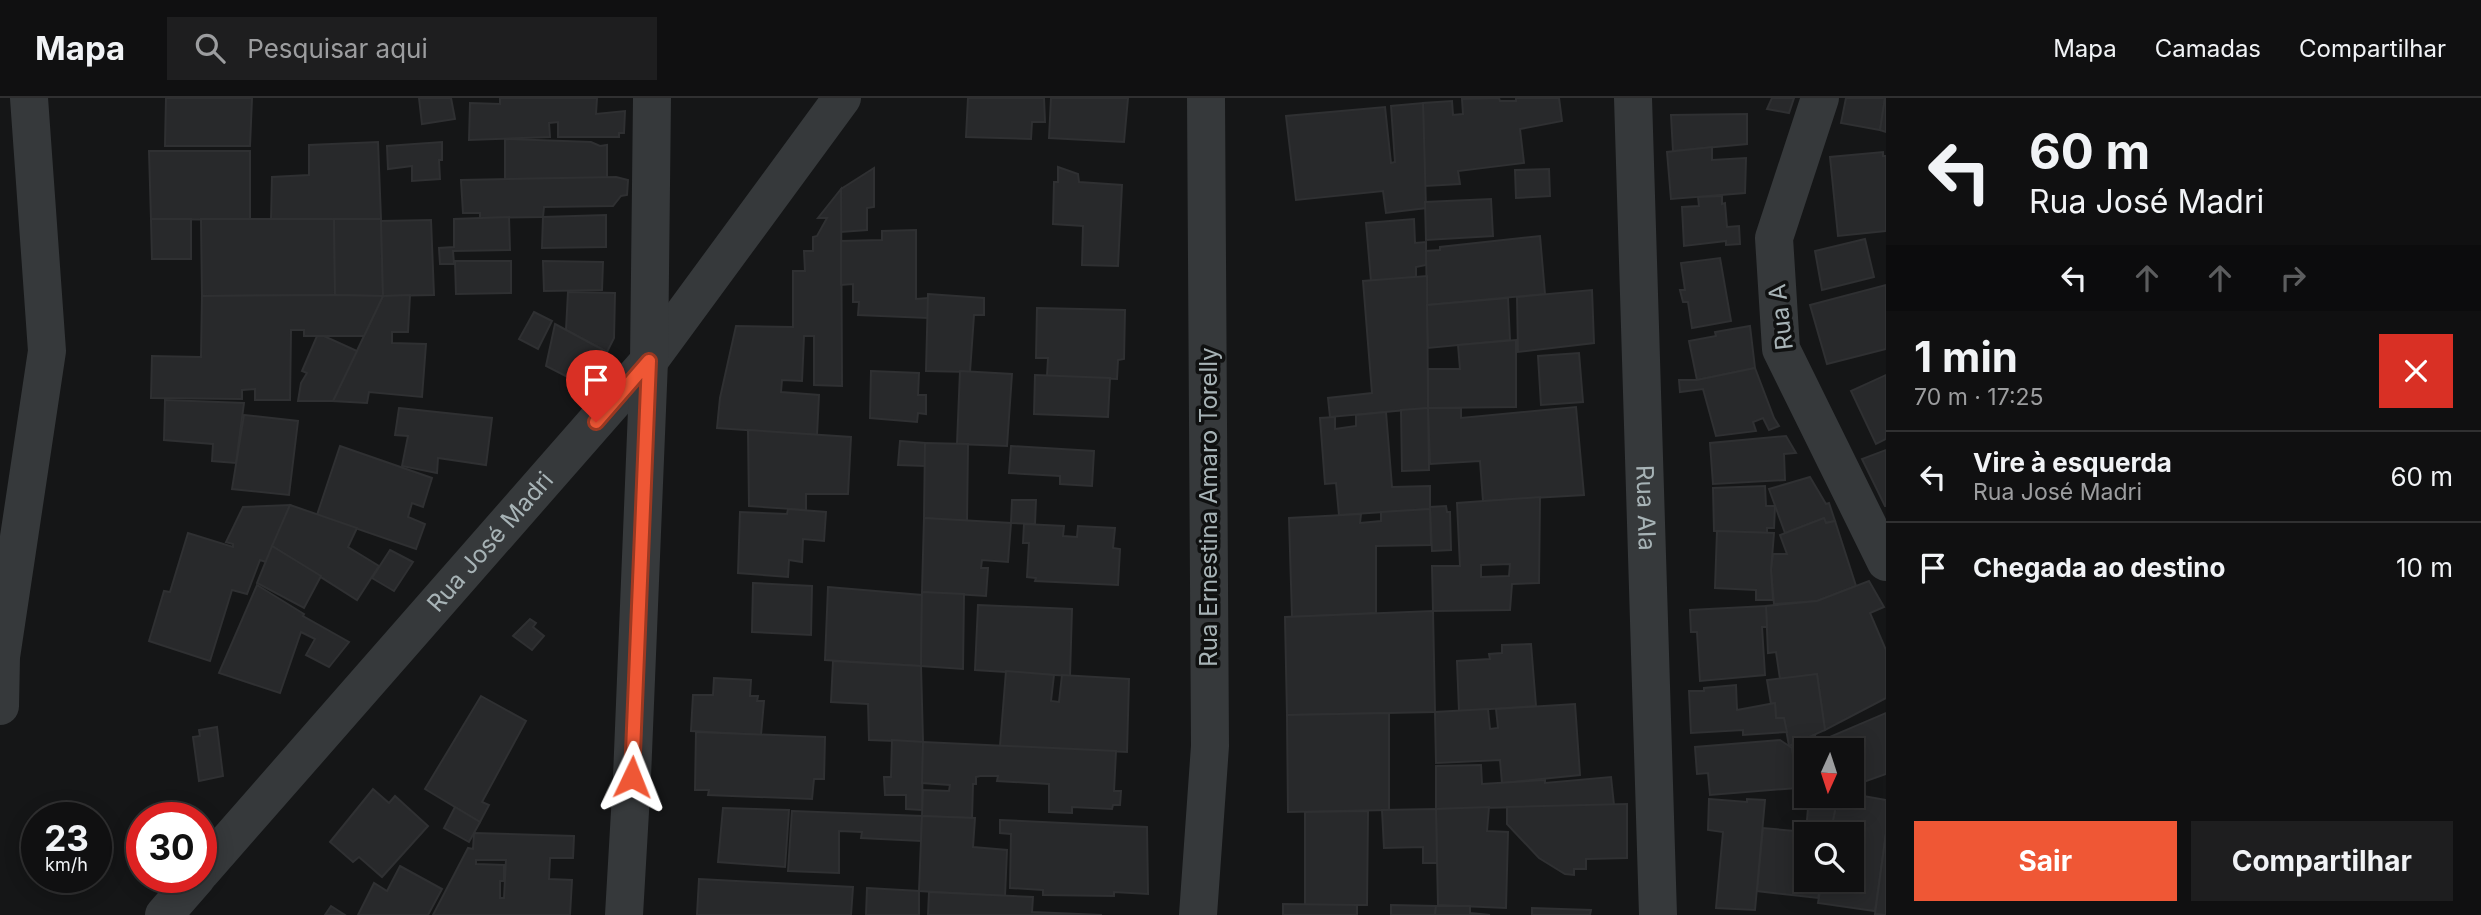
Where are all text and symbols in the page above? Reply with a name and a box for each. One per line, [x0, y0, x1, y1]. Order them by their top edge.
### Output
search box [167, 17, 657, 80]
text: Mapa [35, 28, 125, 68]
icon: search [191, 29, 229, 67]
text: Pesquisar aqui [247, 33, 428, 64]
text: Mapa [2053, 34, 2117, 63]
text: Camadas [2155, 34, 2261, 63]
text: Compartilhar [2299, 34, 2446, 63]
text: 60 m [2029, 122, 2150, 181]
icon: left [1914, 126, 2005, 217]
text: Rua José Madri [2029, 182, 2264, 221]
icon: left [2055, 259, 2093, 297]
icon: ahead [2128, 259, 2166, 297]
icon: ahead [2201, 259, 2239, 297]
icon: right [2274, 259, 2312, 297]
street label: Rua A [1762, 282, 1799, 352]
text: 1 min [1914, 331, 2018, 382]
button: close [2379, 334, 2453, 408]
street label: Rua Ernestina Amaro Torelly [1194, 347, 1223, 667]
pin [566, 350, 626, 422]
icon: arrive [577, 361, 615, 399]
text: 70 m · 17:25 [1914, 383, 2044, 411]
text: Vire à esquerda [1973, 447, 2172, 478]
icon: left [1914, 458, 1952, 496]
text: 60 m [2390, 461, 2453, 492]
street label: Rua Ala [1630, 464, 1662, 551]
street label: Rua José Madri [421, 466, 559, 617]
text: Rua José Madri [1973, 478, 2142, 506]
icon: arrive [1914, 549, 1952, 587]
text: Chegada ao destino [1973, 552, 2225, 583]
text: 10 m [2396, 552, 2453, 583]
north arrow [1794, 738, 1864, 808]
map controls [1794, 738, 1864, 892]
position arrow [595, 740, 669, 814]
speed limit sign: 30 [126, 802, 217, 893]
text: 23 [44, 817, 89, 859]
button: Sair [1914, 821, 2177, 901]
button: Compartilhar [2191, 821, 2453, 901]
button: search [1794, 822, 1864, 892]
text: km/h [45, 854, 88, 875]

